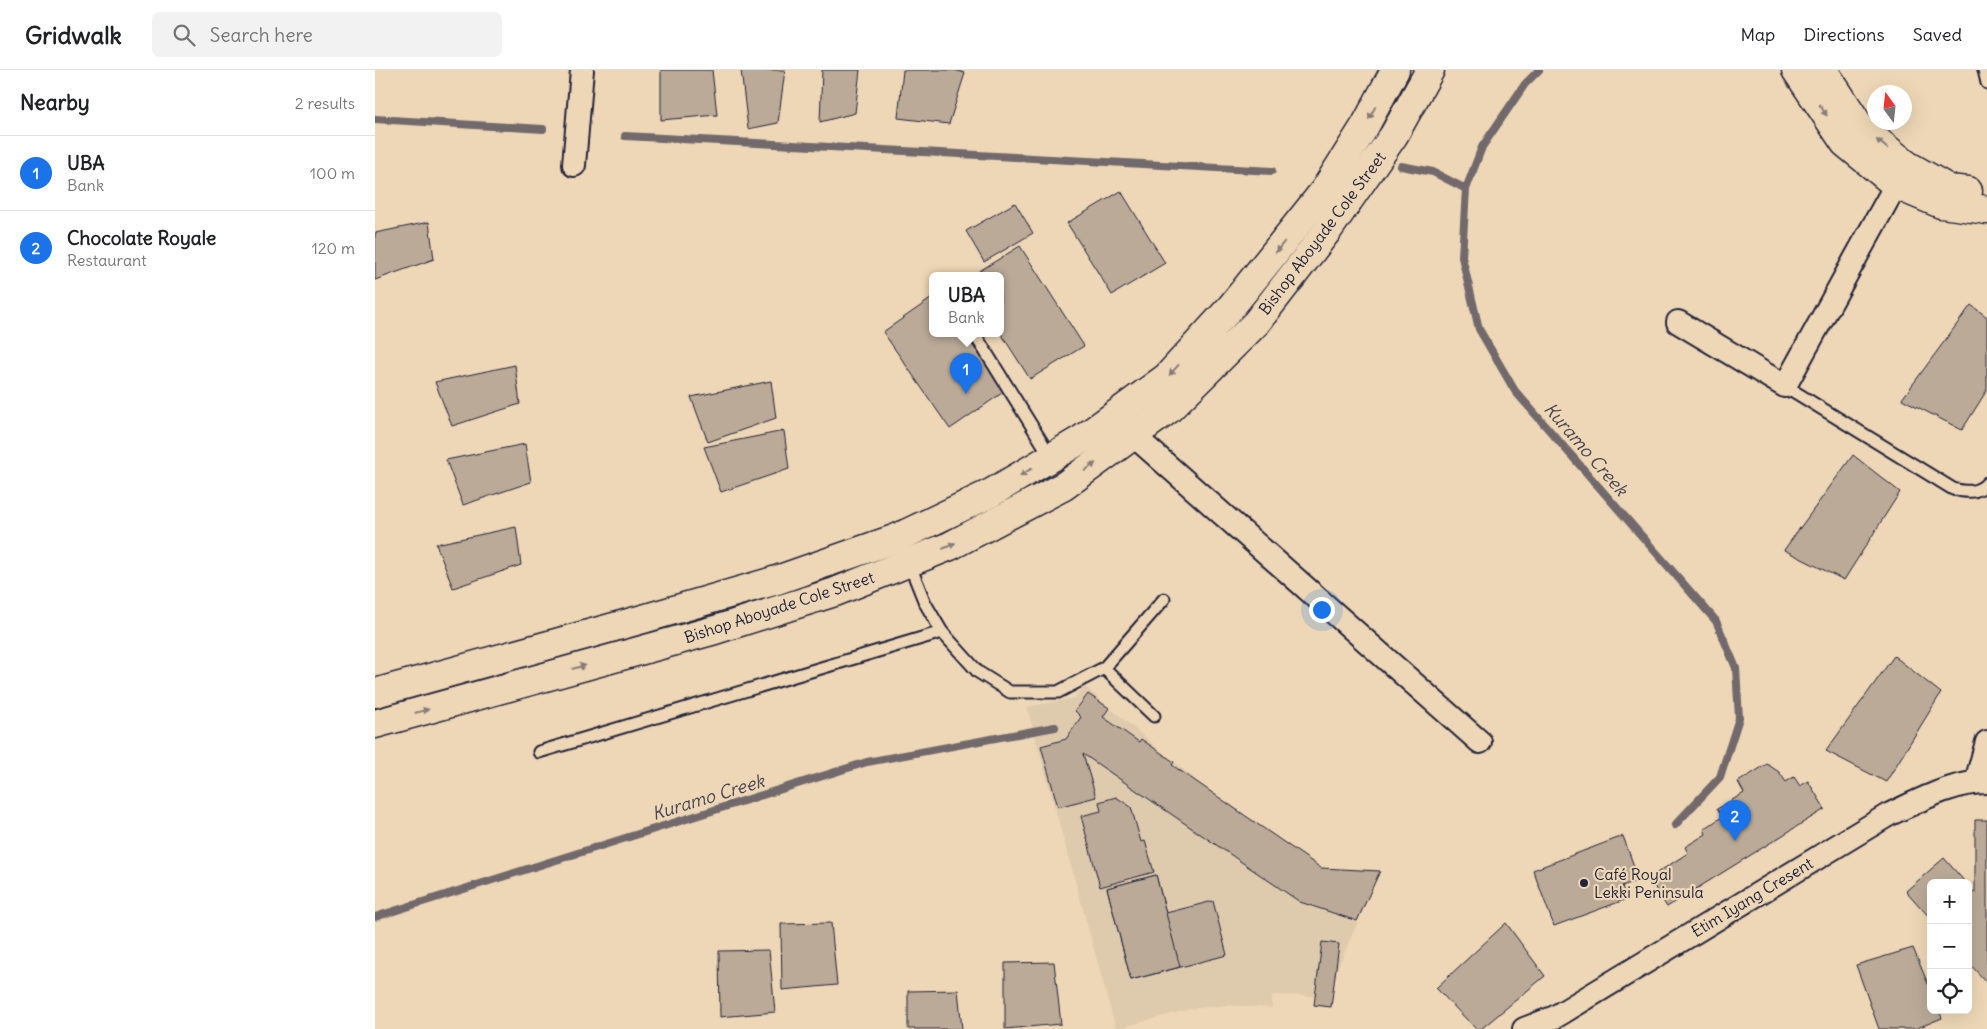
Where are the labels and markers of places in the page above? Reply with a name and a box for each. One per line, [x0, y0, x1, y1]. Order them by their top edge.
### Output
pin: 1 [950, 353, 982, 394]
pin: 2 [1719, 800, 1751, 841]
place label: Café Royal Lekki Peninsula [1594, 864, 1704, 902]
marker: Café Royal Lekki Peninsula [1578, 877, 1590, 889]

